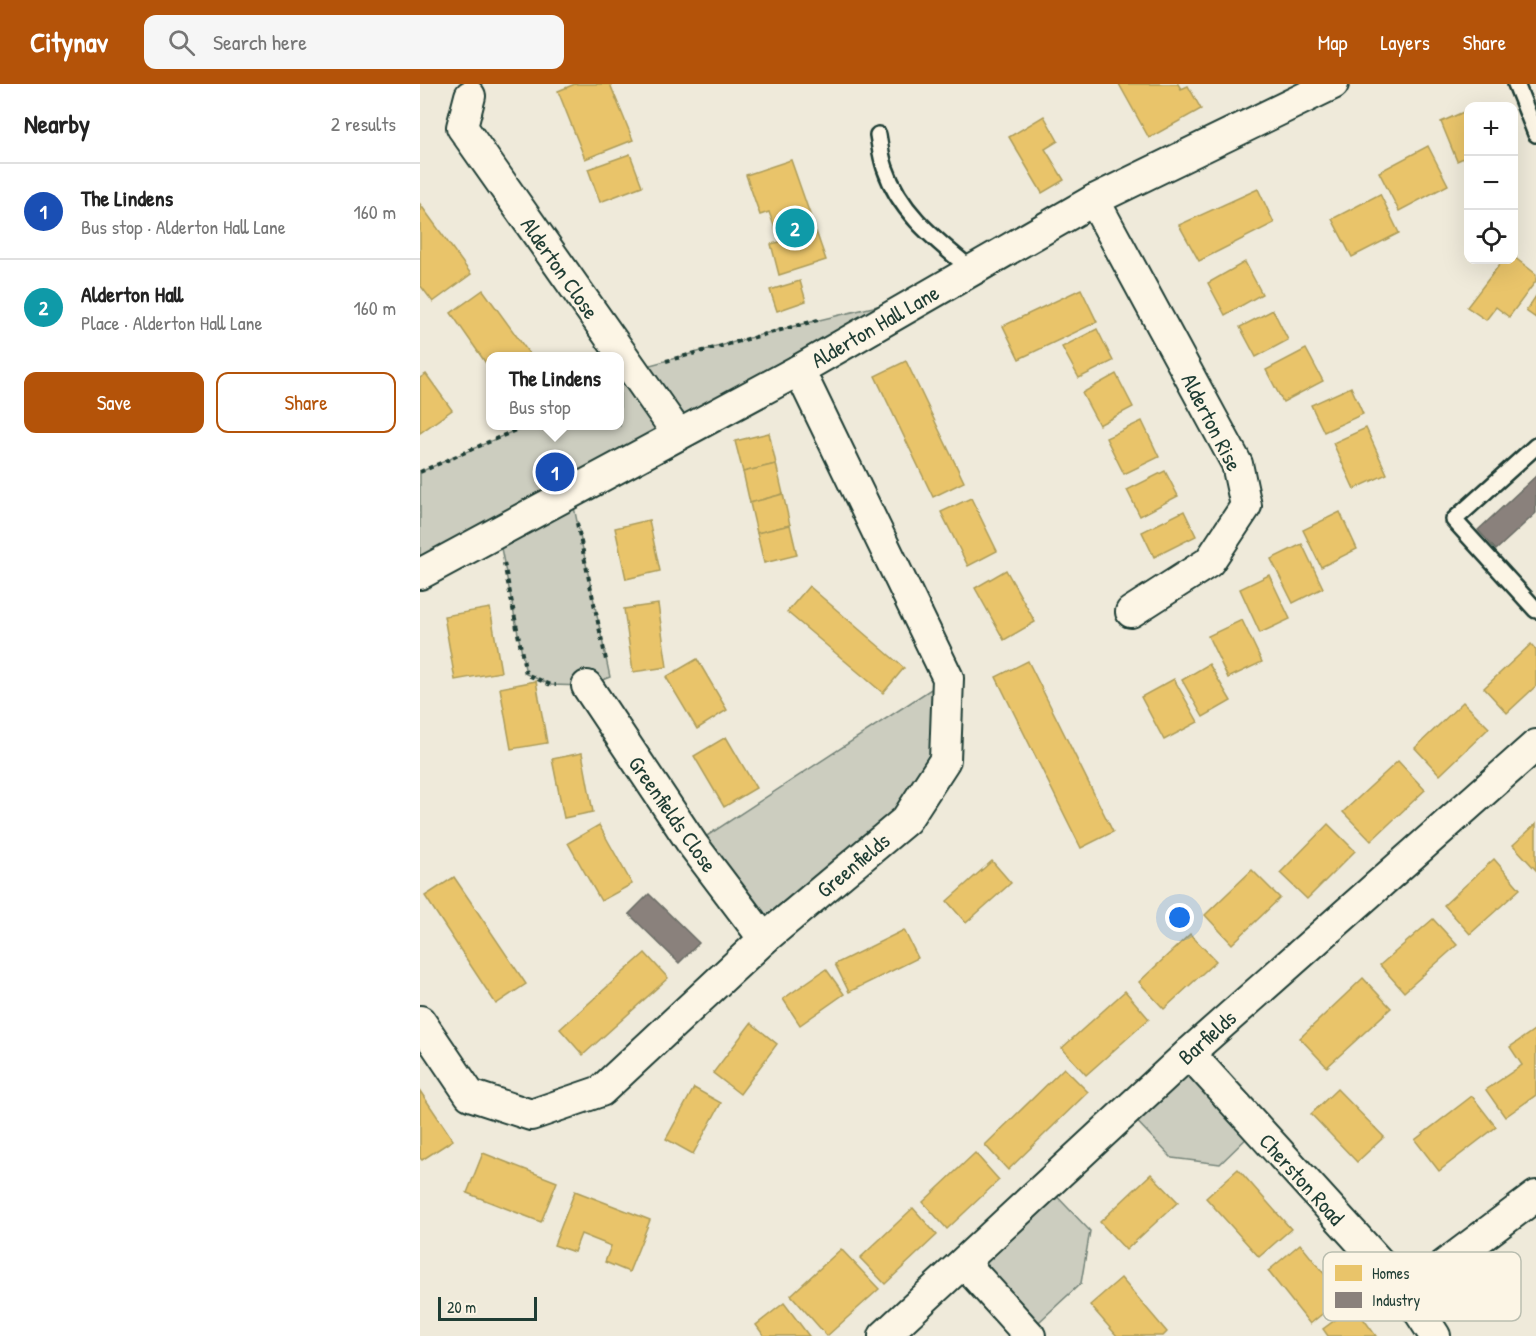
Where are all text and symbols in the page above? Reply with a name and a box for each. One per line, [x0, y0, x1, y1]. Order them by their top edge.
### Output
search box [144, 15, 564, 69]
text: Citynav [30, 23, 108, 61]
icon: search [165, 26, 198, 59]
text: Search here [213, 27, 307, 57]
text: Map [1318, 28, 1347, 57]
text: Layers [1380, 28, 1430, 57]
text: Share [1463, 28, 1506, 57]
map controls [1464, 102, 1518, 264]
button: + [1464, 102, 1518, 156]
text: Nearby [24, 106, 90, 141]
text: 2 results [331, 110, 396, 137]
button: − [1464, 156, 1518, 210]
text: The Lindens [81, 183, 173, 213]
text: 1 [40, 198, 47, 225]
text: 160 m [354, 198, 396, 225]
pin: 2 [776, 206, 814, 250]
button: locate [1464, 210, 1518, 264]
street label: Alderton Close [514, 211, 606, 325]
text: Bus stop · Alderton Hall Lane [81, 213, 286, 240]
street label: Alderton Hall Lane [806, 277, 945, 375]
text: Alderton Hall [81, 279, 183, 309]
text: 2 [39, 294, 48, 321]
text: 160 m [354, 294, 396, 321]
text: Place · Alderton Hall Lane [81, 309, 263, 336]
popup [486, 352, 624, 430]
text: The Lindens [509, 363, 601, 393]
street label: Alderton Rise [1175, 368, 1250, 476]
button: Save [24, 372, 204, 433]
button: Share [216, 372, 396, 433]
text: Bus stop [509, 393, 571, 420]
pin: 1 [536, 450, 574, 494]
street label: Greenfields Close [622, 750, 724, 879]
street label: Greenfields [810, 826, 896, 904]
your location [1165, 903, 1194, 932]
street label: Barfields [1171, 1003, 1243, 1071]
street label: Cherston Road [1253, 1126, 1352, 1232]
legend [1323, 1252, 1521, 1321]
text: Homes [1372, 1262, 1409, 1284]
text: Industry [1372, 1289, 1420, 1311]
scale bar [438, 1294, 537, 1322]
text: 20 m [447, 1296, 476, 1318]

